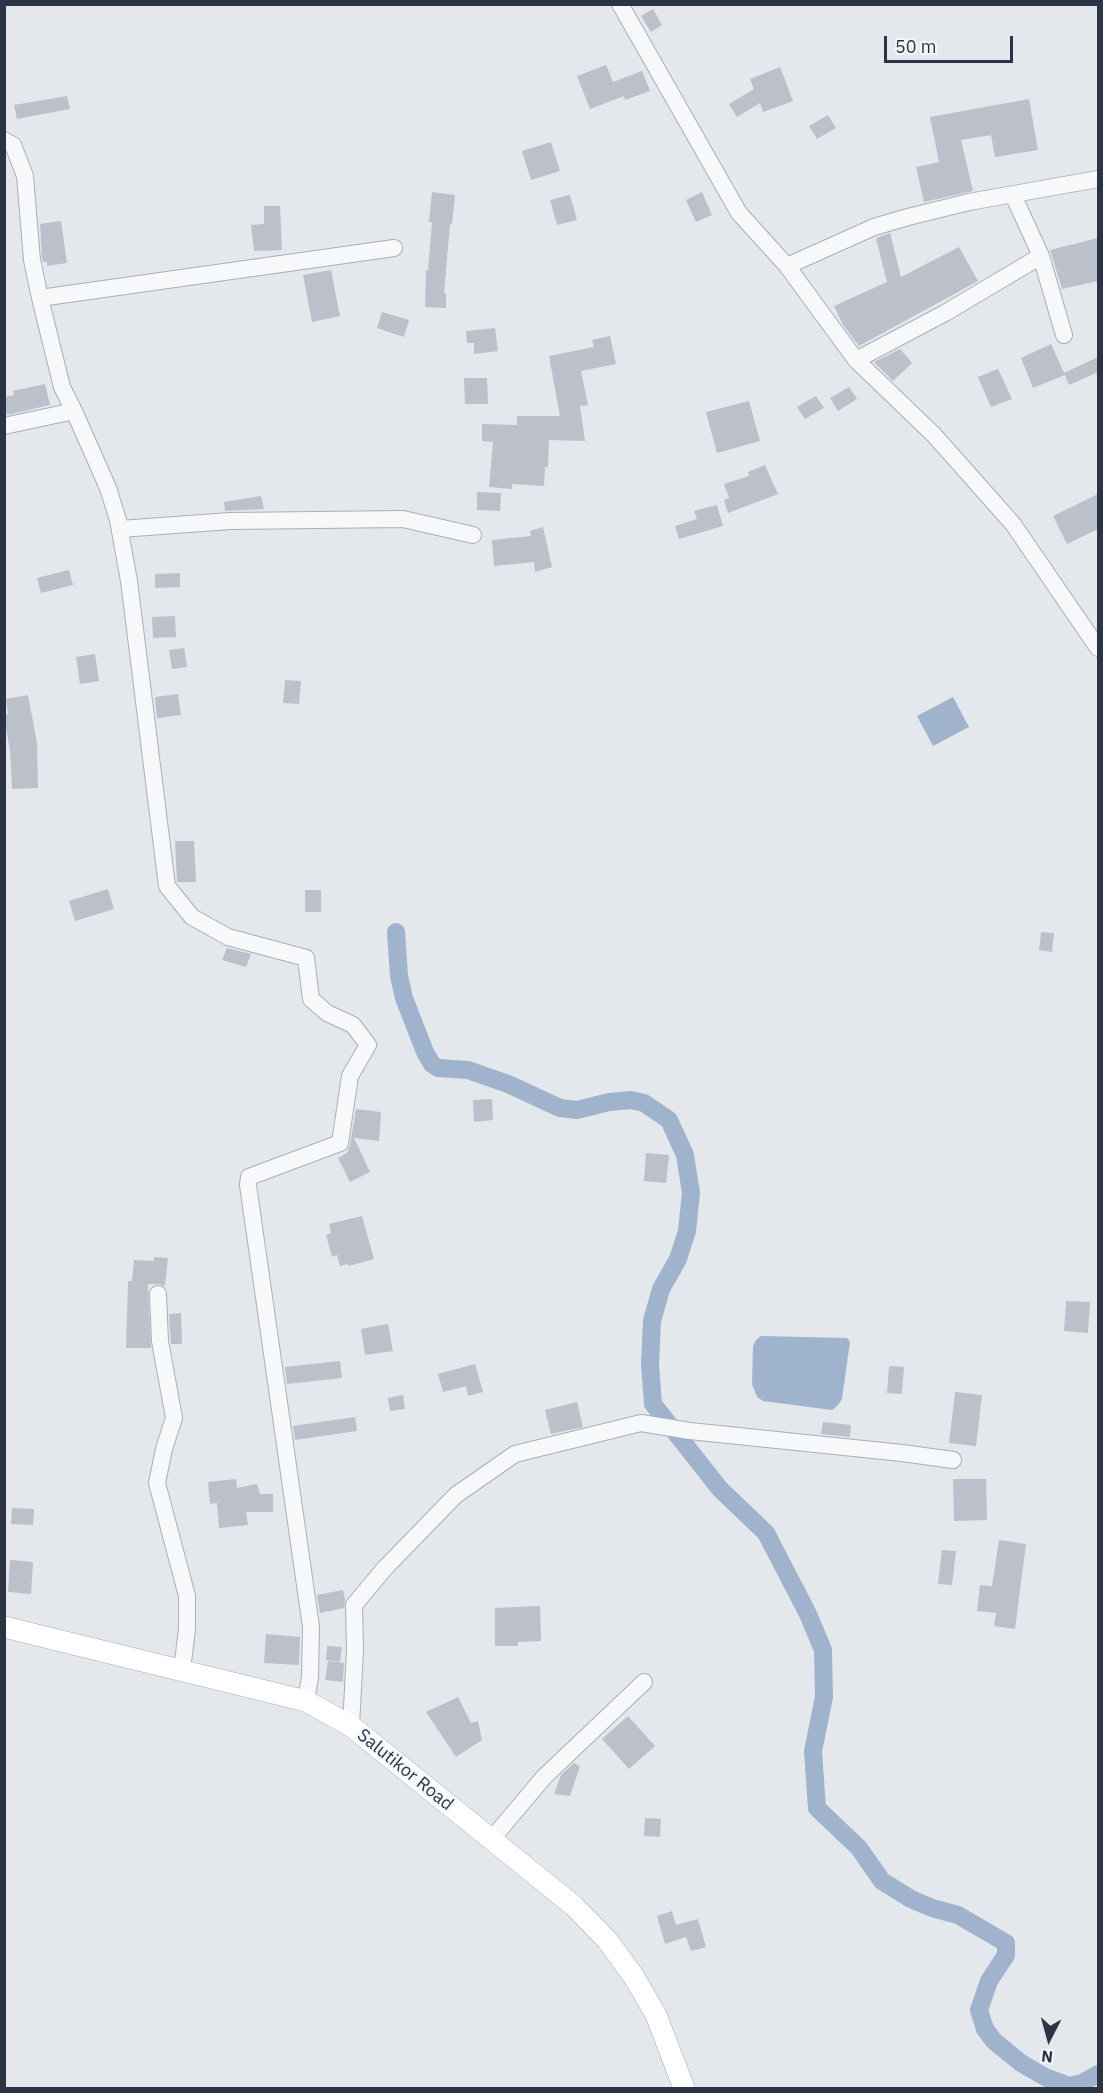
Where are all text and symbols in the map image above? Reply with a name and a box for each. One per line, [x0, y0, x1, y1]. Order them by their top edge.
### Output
scale bar [887, 24, 1016, 62]
text: 50 m [895, 35, 937, 58]
street label: Salutikor Road [353, 1725, 457, 1815]
north arrow [1019, 2009, 1079, 2069]
text: N [1040, 2046, 1054, 2067]

